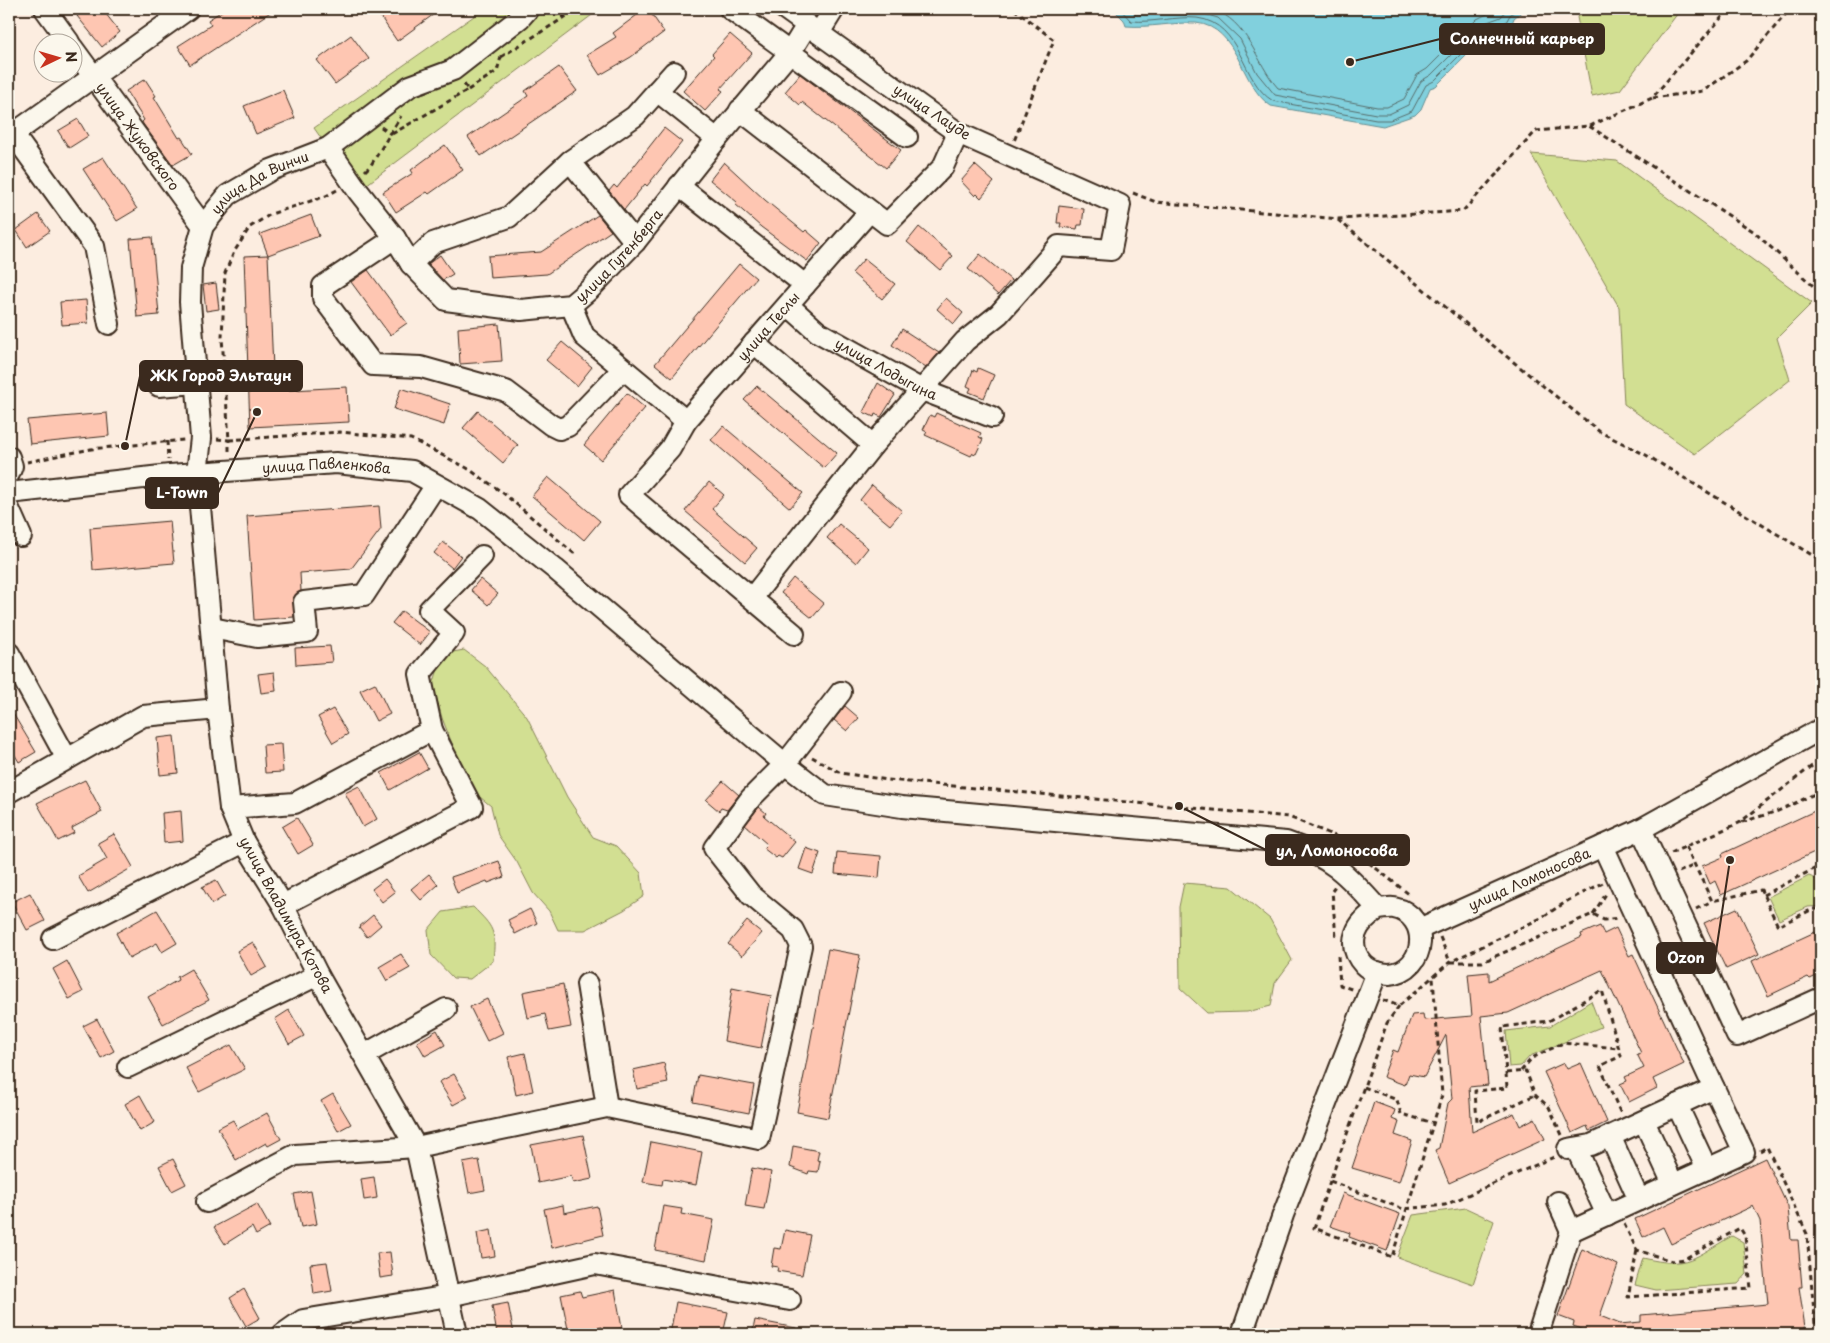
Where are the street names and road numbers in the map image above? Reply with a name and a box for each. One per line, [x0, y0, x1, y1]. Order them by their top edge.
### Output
street label: улица Жуковского [91, 78, 185, 195]
street label: улица Лауде [889, 79, 976, 145]
street label: улица Да Винчи [206, 145, 312, 219]
street label: улица Гутенберга [571, 204, 668, 307]
street label: улица Теслы [732, 287, 804, 366]
street label: улица Лодыгина [831, 333, 940, 405]
street label: улица Павленкова [261, 452, 392, 479]
street label: улица Владимира Котова [235, 833, 338, 997]
street label: улица Ломоносова [1465, 842, 1594, 916]

